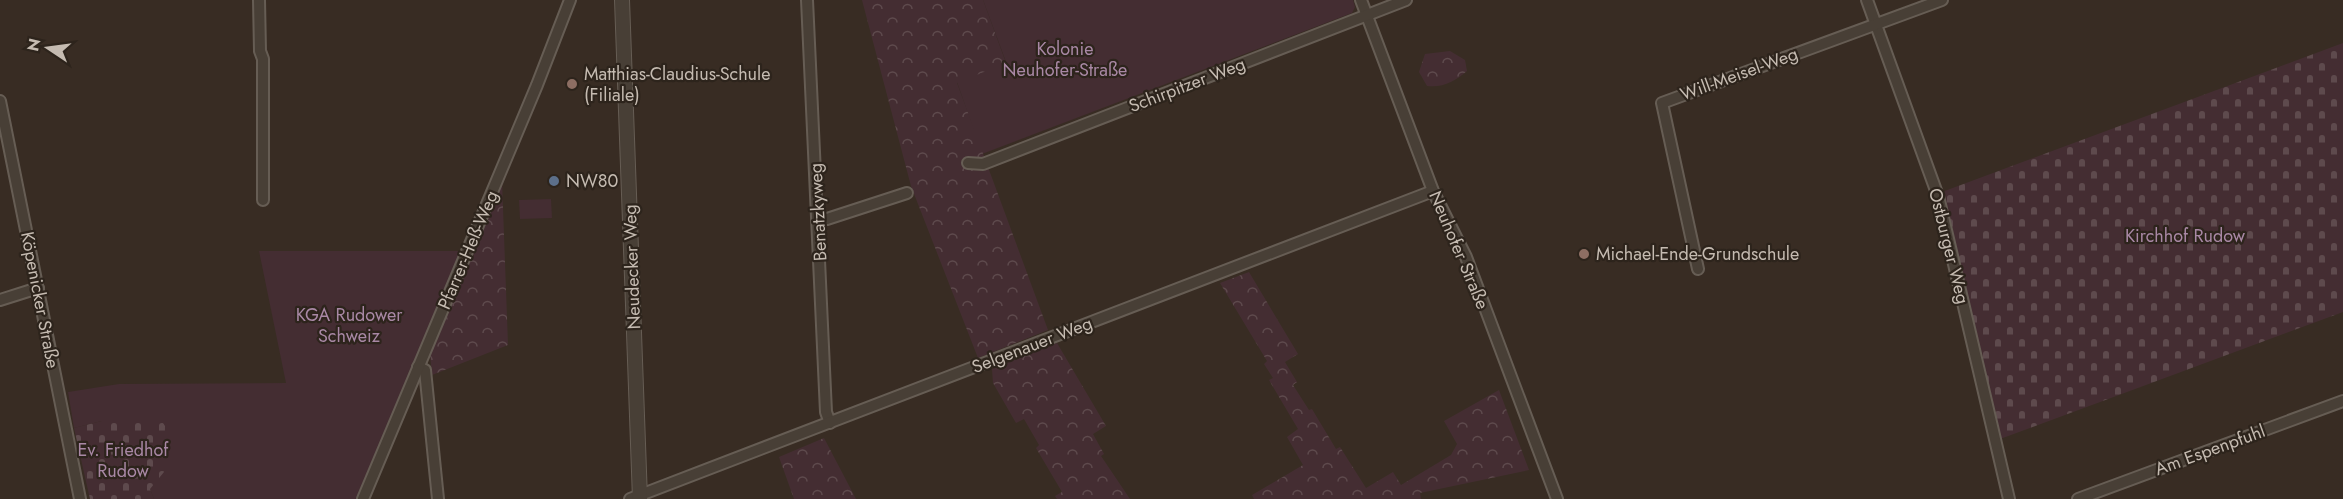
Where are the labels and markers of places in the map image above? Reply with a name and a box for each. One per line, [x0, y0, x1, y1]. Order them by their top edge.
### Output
place label: Matthias-Claudius-Schule (Filiale) [584, 61, 770, 108]
marker: Matthias-Claudius-Schule (Filiale) [565, 77, 579, 91]
place label: NW80 [566, 168, 619, 194]
marker: NW80 [547, 174, 561, 188]
place label: Michael-Ende-Grundschule [1596, 241, 1799, 267]
marker: Michael-Ende-Grundschule [1577, 247, 1591, 261]

